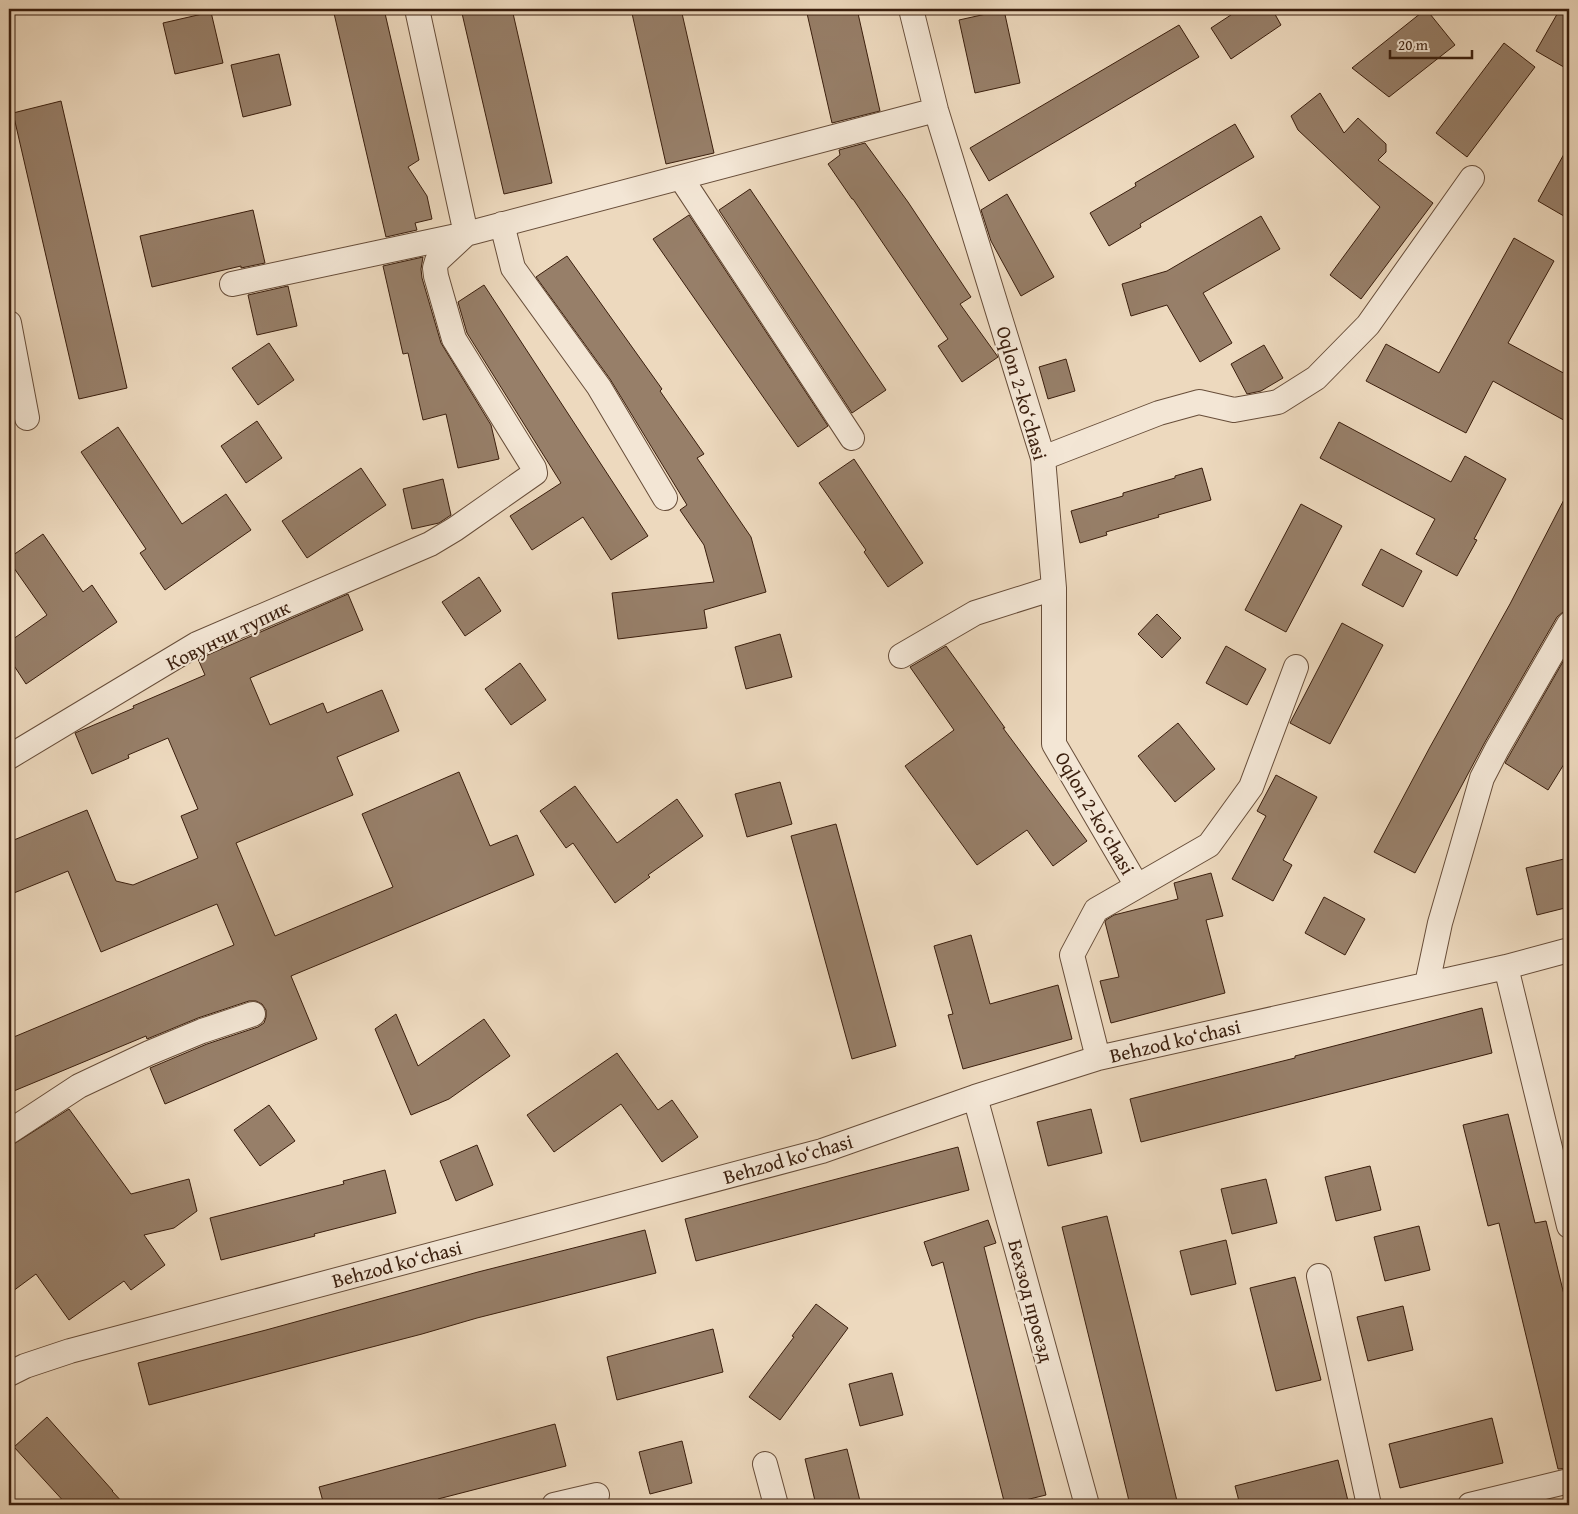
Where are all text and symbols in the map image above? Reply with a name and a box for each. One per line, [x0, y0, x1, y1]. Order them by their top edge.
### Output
scale bar [1390, 28, 1473, 60]
text: 20 m [1398, 34, 1429, 55]
street label: Oqlon 2-ko‘chasi [989, 322, 1056, 464]
street label: Ковунчи тупик [161, 592, 295, 677]
street label: Oqlon 2-ko‘chasi [1048, 746, 1143, 880]
street label: Behzod ko‘chasi [1107, 1011, 1244, 1070]
street label: Behzod ko‘chasi [720, 1126, 856, 1191]
street label: Behzod ko‘chasi [329, 1232, 465, 1295]
street label: Бехзод проезд [1001, 1236, 1062, 1366]

